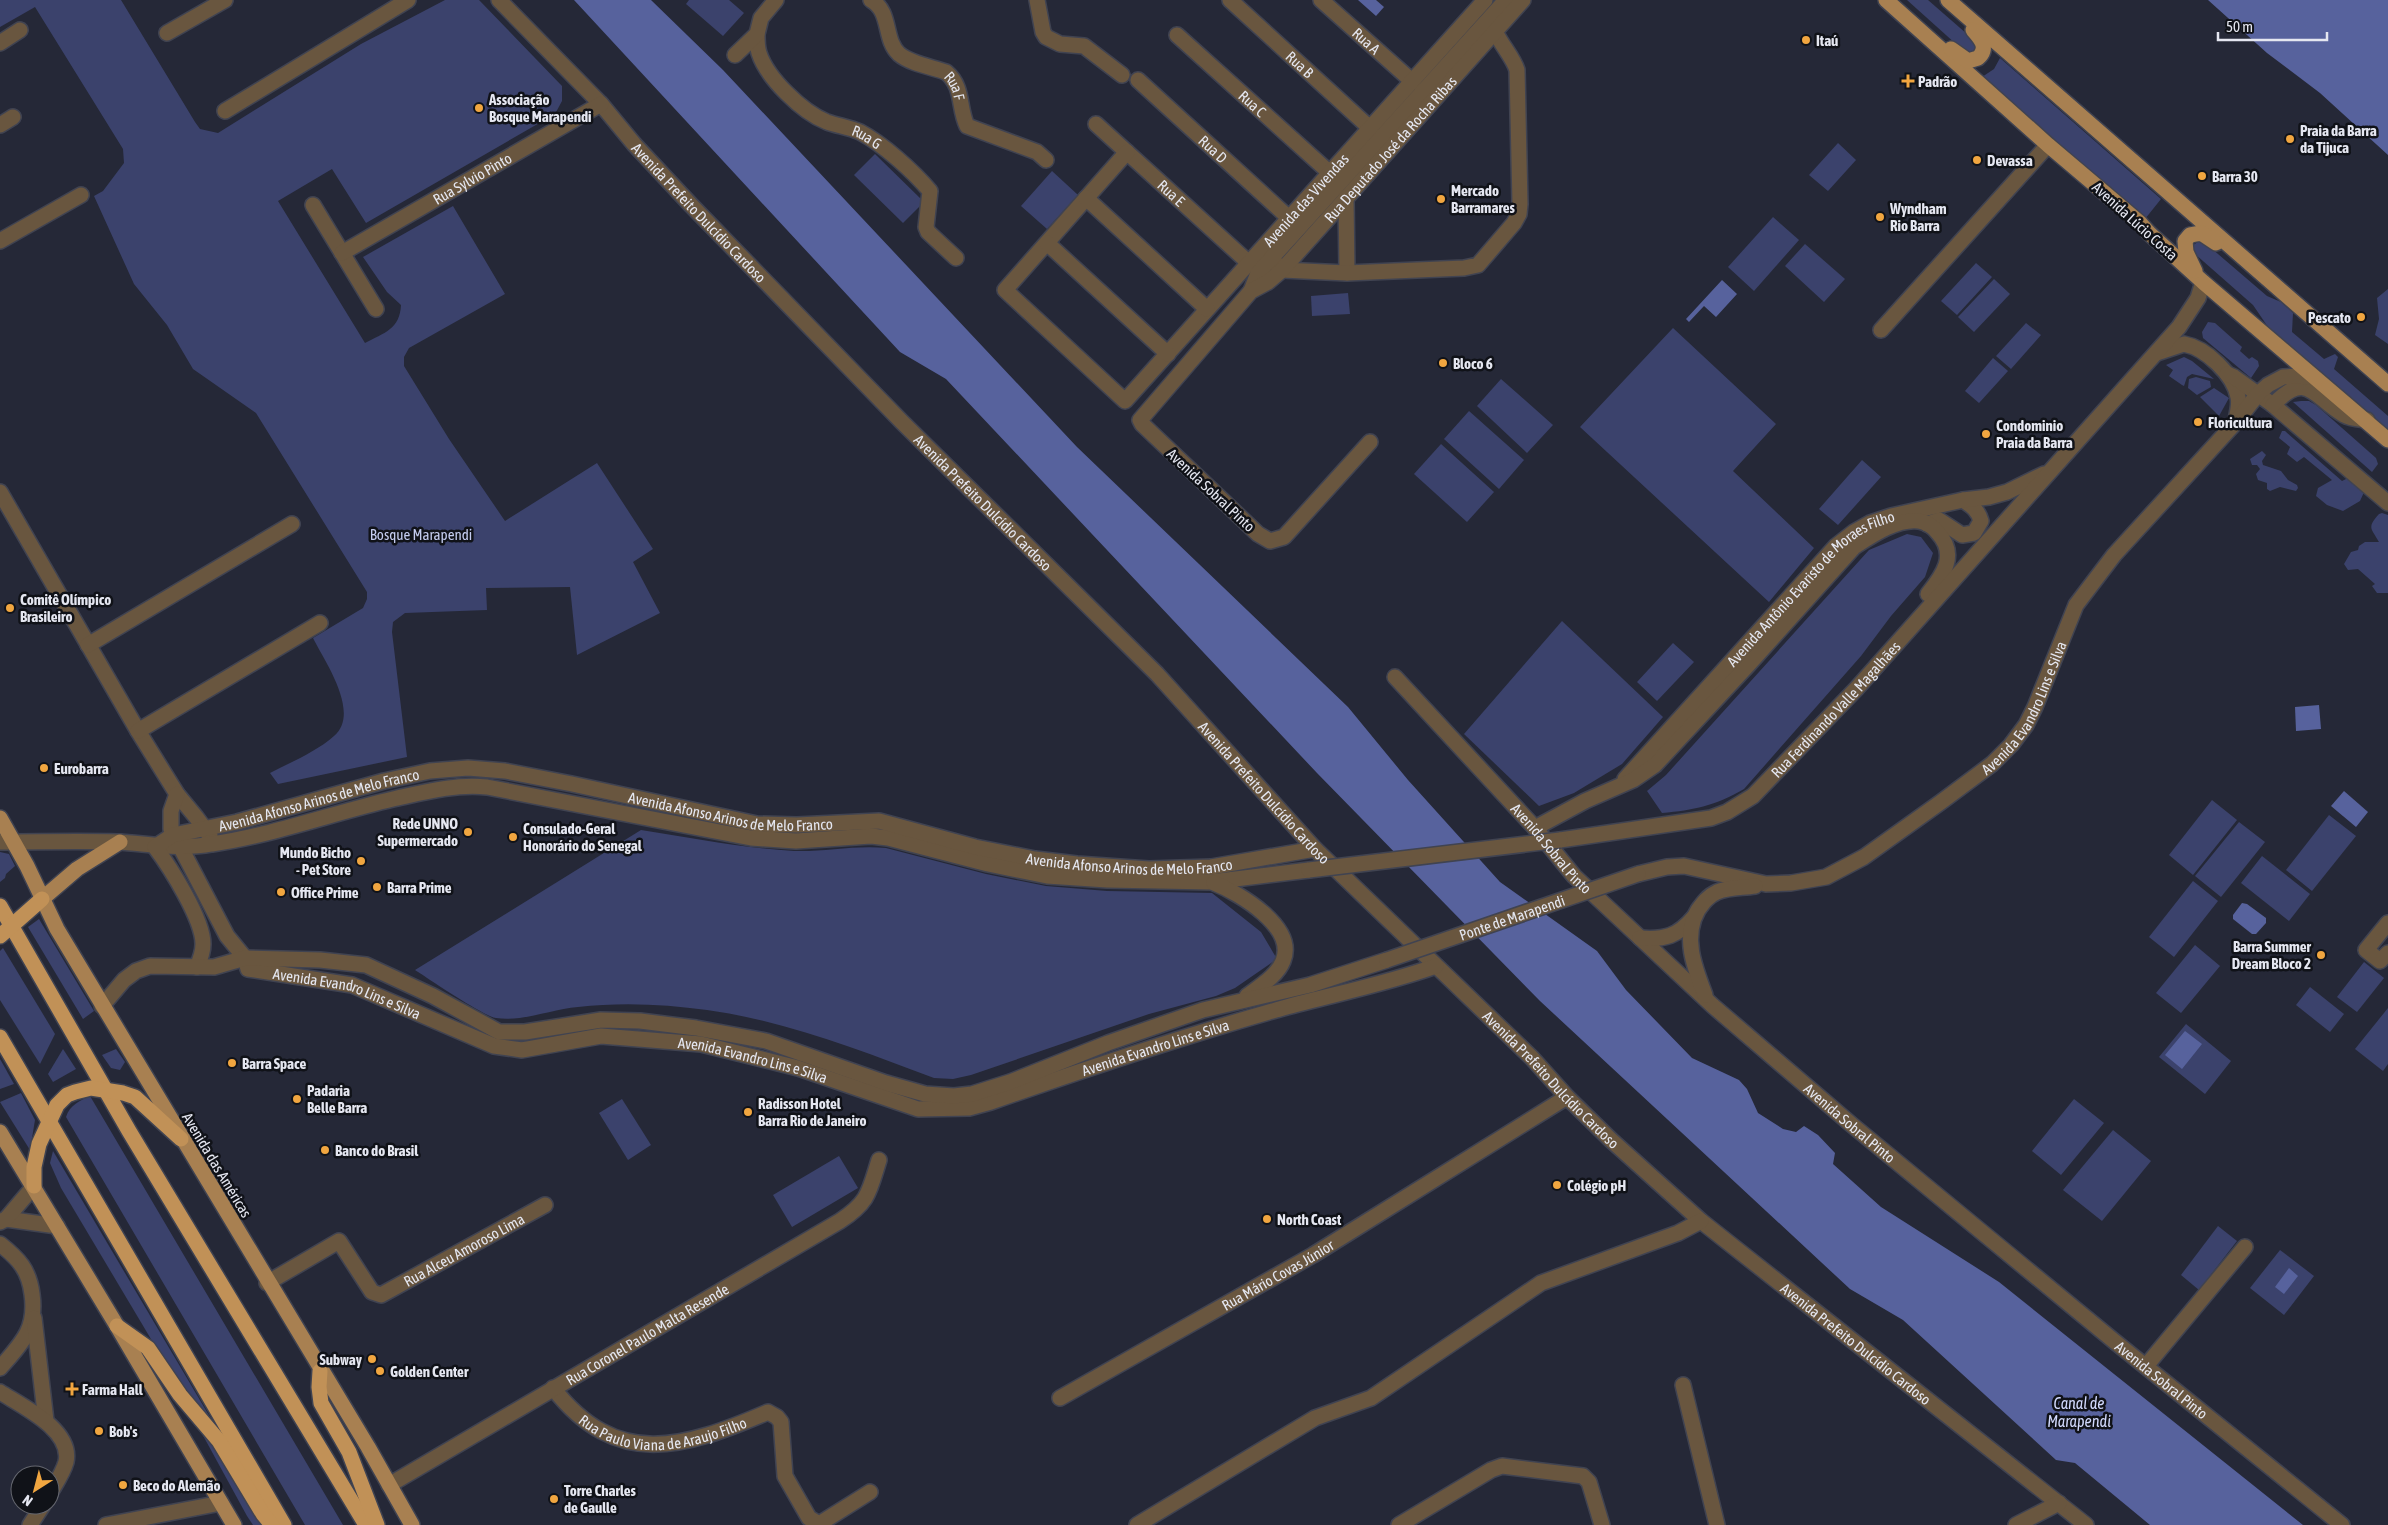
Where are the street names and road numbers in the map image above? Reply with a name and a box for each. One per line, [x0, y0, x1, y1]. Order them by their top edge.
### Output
street label: Rua A [1349, 24, 1384, 58]
street label: Rua B [1283, 47, 1317, 81]
street label: Rua F [941, 68, 969, 101]
street label: Rua Deputado José da Rocha Ribas [1320, 72, 1460, 226]
street label: Rua C [1236, 87, 1270, 120]
street label: Rua G [850, 121, 885, 152]
street label: Rua D [1196, 132, 1231, 166]
street label: Avenida Prefeito Dulcídio Cardoso [629, 139, 770, 286]
street label: Rua Sylvio Pinto [430, 149, 514, 207]
street label: Avenida das Vivendas [1260, 150, 1352, 250]
street label: Rua E [1155, 176, 1189, 209]
street label: Avenida Lúcio Costa [2089, 178, 2181, 264]
street label: Avenida Prefeito Dulcídio Cardoso [911, 431, 1056, 574]
street label: Avenida Sobral Pinto [1164, 445, 1258, 535]
street label: Avenida Antônio Evaristo de Moraes Filho [1723, 507, 1896, 669]
street label: Rua Ferdinando Valle Magalhães [1767, 638, 1903, 781]
street label: Avenida Evandro Lins e Silva [1978, 638, 2069, 778]
street label: Avenida Prefeito Dulcídio Cardoso [1195, 718, 1333, 867]
street label: Avenida Afonso Arinos de Melo Franco [217, 765, 421, 834]
street label: Avenida Afonso Arinos de Melo Franco [627, 788, 833, 834]
street label: Avenida Sobral Pinto [1508, 800, 1595, 897]
street label: Avenida Afonso Arinos de Melo Franco [1025, 849, 1234, 878]
street label: Ponte de Marapendi [1457, 891, 1567, 943]
street label: Avenida Evandro Lins e Silva [272, 964, 423, 1022]
street label: Avenida Prefeito Dulcídio Cardoso [1480, 1007, 1623, 1152]
street label: Avenida Evandro Lins e Silva [1079, 1016, 1231, 1079]
street label: Avenida Evandro Lins e Silva [677, 1034, 830, 1086]
street label: Avenida Sobral Pinto [1801, 1080, 1899, 1166]
street label: Avenida das Américas [179, 1110, 255, 1220]
street label: Rua Alceu Amoroso Lima [401, 1210, 527, 1289]
street label: Rua Mário Covas Júnior [1219, 1236, 1337, 1313]
street label: Avenida Prefeito Dulcídio Cardoso [1778, 1279, 1935, 1408]
street label: Rua Coronel Paulo Malta Resende [563, 1280, 732, 1388]
street label: Avenida Sobral Pinto [2112, 1337, 2211, 1422]
street label: Rua Paulo Viana de Araujo Filho [577, 1404, 751, 1428]

